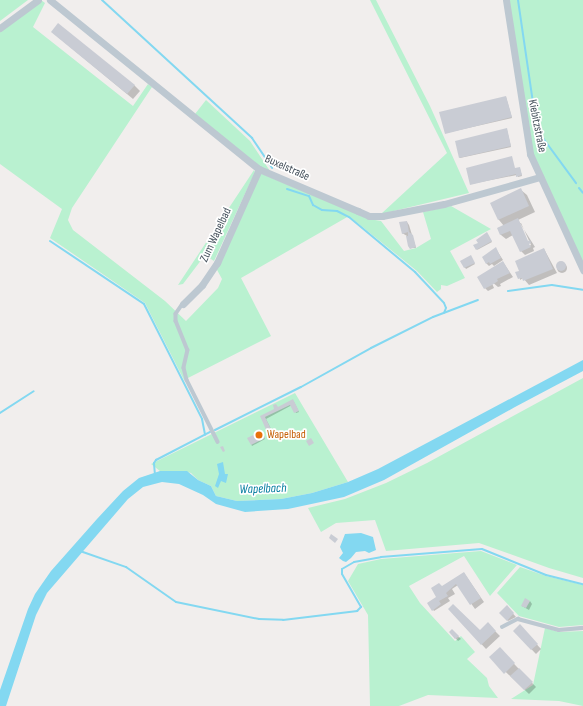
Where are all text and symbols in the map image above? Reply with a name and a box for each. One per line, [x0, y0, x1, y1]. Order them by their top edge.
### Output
street label: Kiebitzstraße [525, 98, 549, 154]
street label: Buxelstraße [262, 152, 312, 184]
street label: Zum Wapelbad [197, 206, 235, 264]
place label: Wapelbad [267, 428, 306, 442]
marker: Wapelbad [254, 430, 264, 440]
water label: Wapelbach [239, 480, 287, 498]

